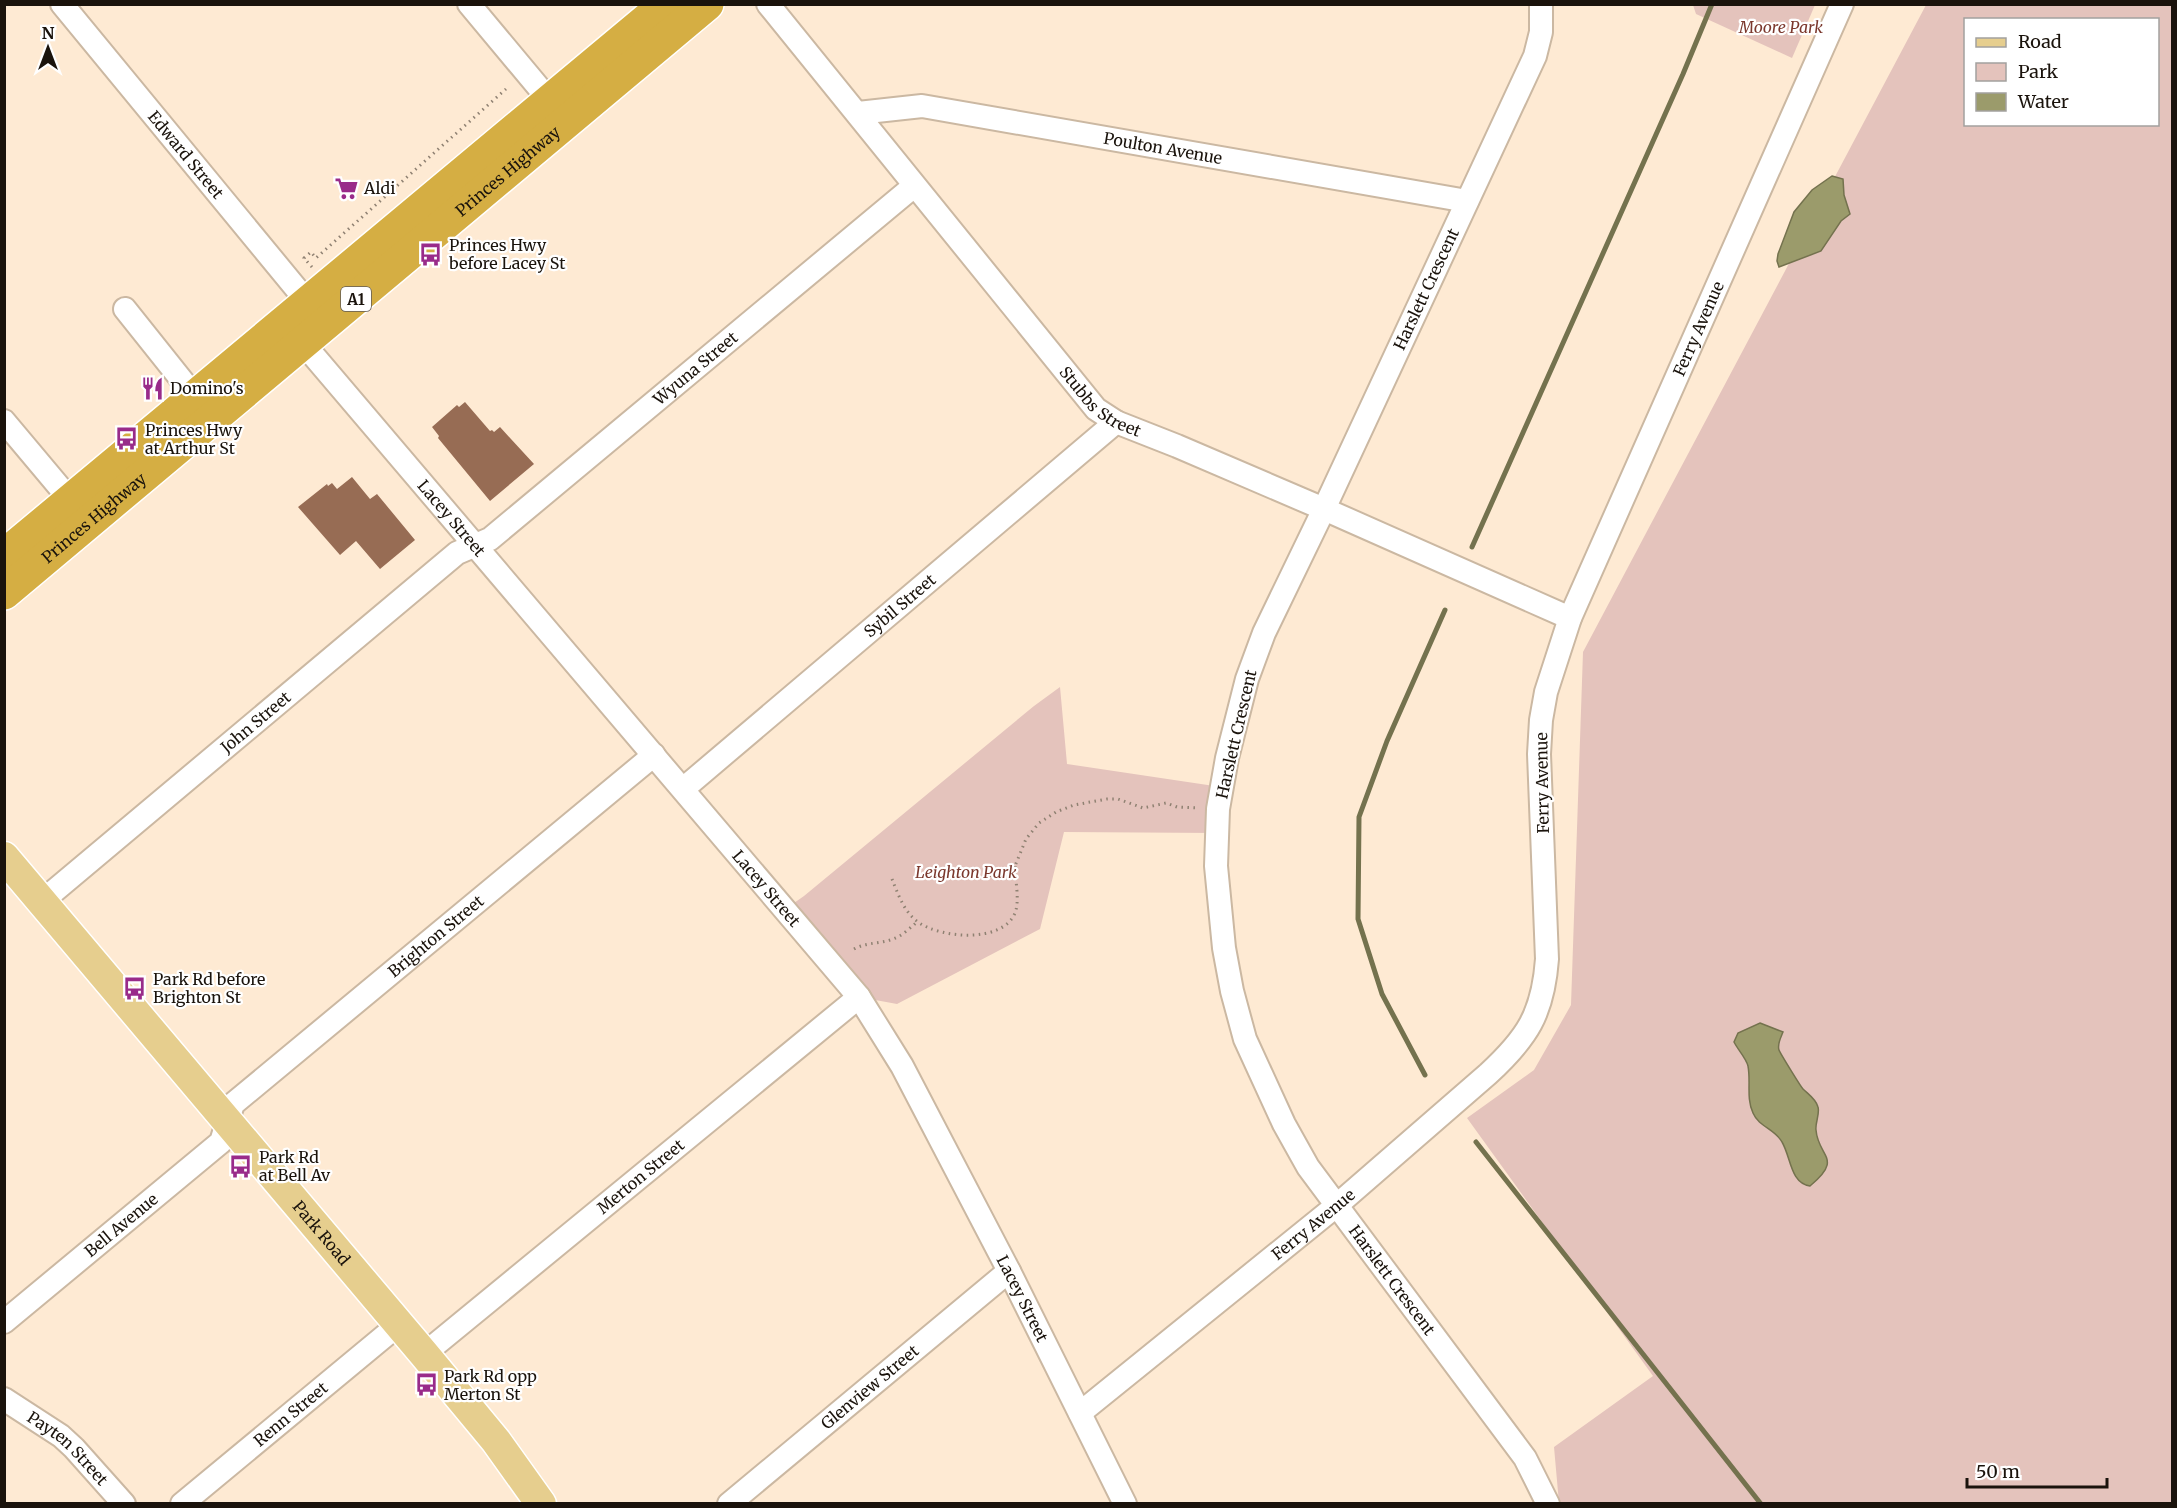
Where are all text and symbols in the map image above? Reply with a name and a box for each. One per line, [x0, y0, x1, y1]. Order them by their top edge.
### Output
park label: Moore Park [1738, 17, 1823, 37]
north arrow [18, 18, 78, 78]
legend [1964, 18, 2159, 126]
text: N [42, 23, 55, 43]
text: Road [2018, 30, 2062, 53]
text: Park [2018, 60, 2059, 83]
text: Water [2017, 90, 2069, 113]
street label: Edward Street [144, 107, 228, 203]
street label: Princes Highway [451, 121, 564, 220]
street label: Poulton Avenue [1102, 128, 1224, 168]
supermarket icon: Aldi [333, 175, 359, 201]
place label: Aldi [363, 178, 395, 198]
street label: Harslett Crescent [1389, 224, 1463, 353]
place label: Princes Hwy before Lacey St [448, 235, 566, 273]
bus stop icon: Princes Hwy before Lacey St [418, 241, 444, 267]
street label: Ferry Avenue [1669, 278, 1728, 379]
road number: A1 [341, 287, 371, 311]
street label: Wyuna Street [648, 327, 742, 410]
street label: Stubbs Street [1055, 362, 1145, 441]
restaurant icon: Domino's [139, 375, 165, 401]
place label: Domino's [170, 378, 244, 398]
place label: Princes Hwy at Arthur St [145, 420, 243, 458]
bus stop icon: Princes Hwy at Arthur St [114, 426, 140, 452]
street label: Princes Highway [37, 468, 150, 567]
street label: Lacey Street [413, 476, 490, 561]
street label: Sybil Street [860, 569, 940, 641]
street label: Harslett Crescent [1211, 667, 1261, 801]
street label: John Street [216, 686, 295, 758]
street label: Ferry Avenue [1531, 732, 1553, 834]
street label: Lacey Street [728, 846, 805, 931]
park label: Leighton Park [915, 862, 1017, 882]
street label: Brighton Street [384, 890, 488, 981]
place label: Park Rd before Brighton St [153, 969, 265, 1007]
bus stop icon: Park Rd before Brighton St [122, 975, 148, 1001]
street label: Merton Street [593, 1134, 689, 1218]
place label: Park Rd at Bell Av [259, 1147, 331, 1185]
bus stop icon: Park Rd at Bell Av [228, 1153, 254, 1179]
street label: Ferry Avenue [1268, 1184, 1359, 1264]
street label: Bell Avenue [80, 1189, 162, 1261]
street label: Park Road [289, 1196, 355, 1269]
street label: Harslett Crescent [1345, 1221, 1440, 1339]
street label: Lacey Street [992, 1252, 1053, 1346]
street label: Glenview Street [817, 1340, 923, 1433]
place label: Park Rd opp Merton St [444, 1366, 537, 1404]
bus stop icon: Park Rd opp Merton St [413, 1372, 439, 1398]
street label: Renn Street [249, 1377, 332, 1451]
street label: Payten Street [24, 1407, 113, 1490]
scale bar [1967, 1451, 2106, 1489]
text: 50 m [1976, 1460, 2020, 1483]

